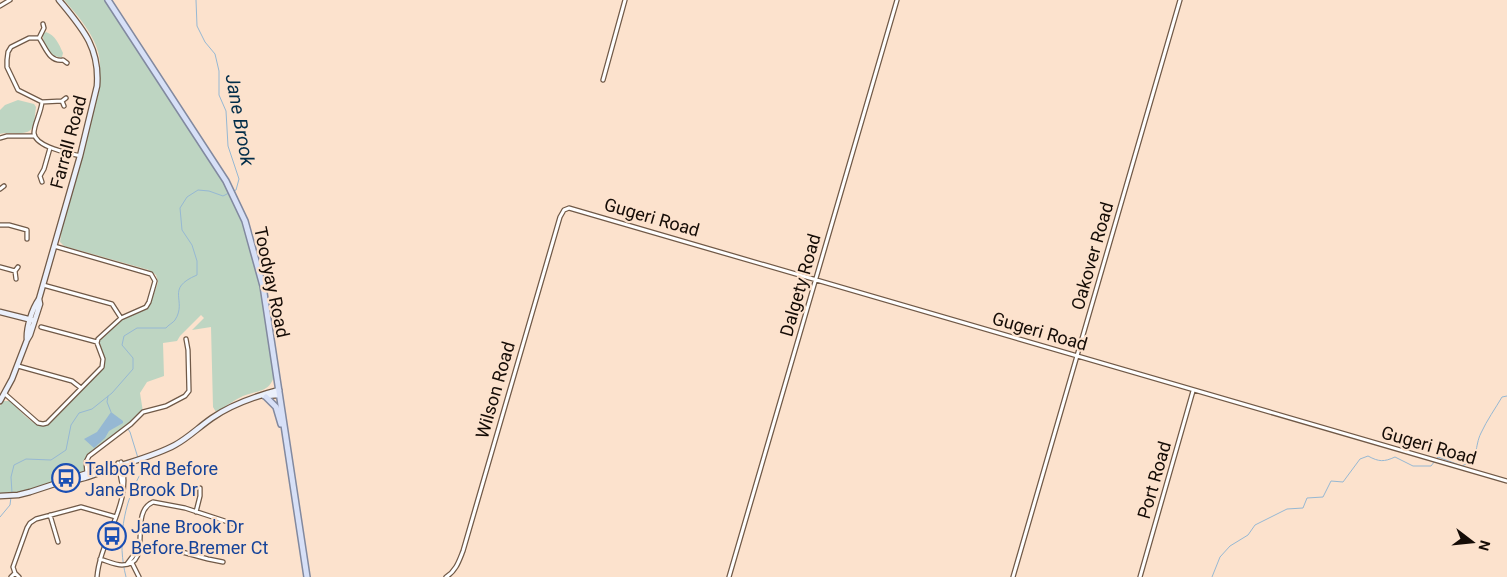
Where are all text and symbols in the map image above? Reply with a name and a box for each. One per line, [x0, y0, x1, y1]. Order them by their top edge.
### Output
water label: Jane Brook [221, 72, 259, 168]
street label: Farrall Road [45, 93, 91, 191]
street label: Gugeri Road [602, 193, 702, 241]
street label: Oakover Road [1067, 200, 1117, 312]
street label: Toodyay Road [250, 225, 294, 339]
street label: Dalgety Road [775, 231, 825, 339]
street label: Gugeri Road [990, 307, 1090, 355]
street label: Wilson Road [471, 339, 519, 441]
street label: Gugeri Road [1379, 421, 1479, 469]
street label: Port Road [1133, 439, 1175, 521]
place label: Talbot Rd Before Jane Brook Dr [85, 458, 218, 500]
bus stop icon: Talbot Rd Before Jane Brook Dr [51, 463, 81, 493]
place label: Jane Brook Dr Before Bremer Ct [131, 516, 269, 558]
north arrow [1447, 517, 1497, 567]
bus stop icon: Jane Brook Dr Before Bremer Ct [97, 521, 127, 551]
text: N [1475, 539, 1494, 553]

